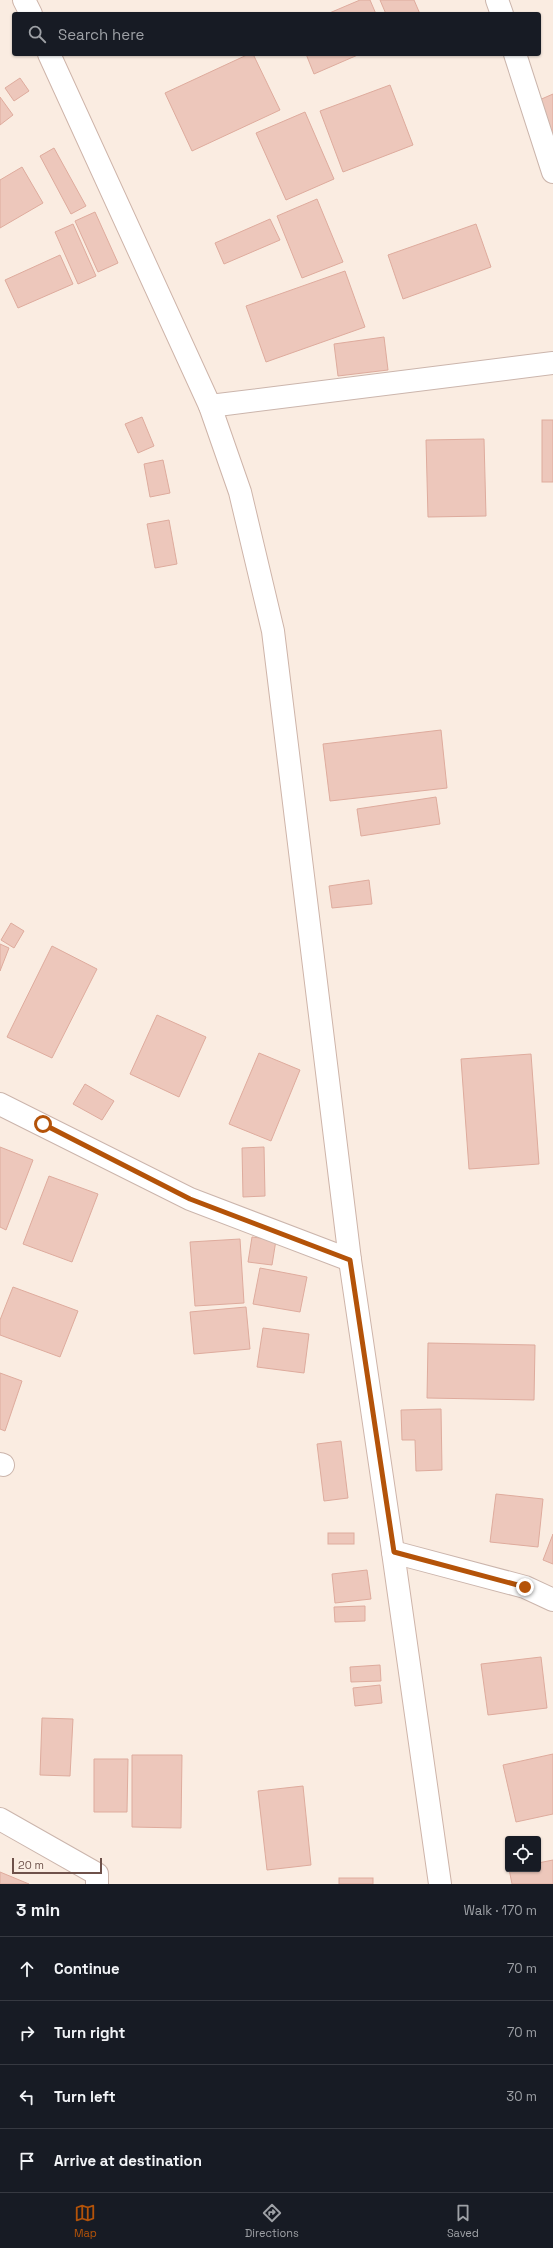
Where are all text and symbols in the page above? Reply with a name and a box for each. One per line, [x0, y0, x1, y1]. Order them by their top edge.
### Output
search box [12, 12, 541, 56]
icon: search [26, 23, 48, 45]
text: Search here [58, 25, 144, 44]
route start [34, 1115, 52, 1133]
route end [516, 1578, 534, 1596]
map controls [505, 1836, 541, 1872]
button: locate [505, 1836, 541, 1872]
scale bar [12, 1856, 102, 1875]
text: 20 m [18, 1858, 44, 1872]
text: 3 min [16, 1899, 60, 1921]
text: Walk · 170 m [463, 1902, 537, 1919]
icon: ahead [16, 1958, 38, 1980]
text: Continue [54, 1959, 120, 1978]
text: 70 m [507, 1960, 537, 1977]
icon: right [16, 2022, 38, 2044]
text: Turn right [54, 2023, 125, 2042]
text: 70 m [507, 2024, 537, 2041]
icon: left [16, 2086, 38, 2108]
text: Turn left [54, 2087, 116, 2106]
text: 30 m [506, 2088, 537, 2105]
icon: arrive [16, 2150, 38, 2172]
text: Arrive at destination [54, 2151, 202, 2170]
tab: Map [74, 2202, 97, 2240]
tab: Directions [245, 2202, 299, 2240]
tab: Saved [447, 2202, 479, 2240]

